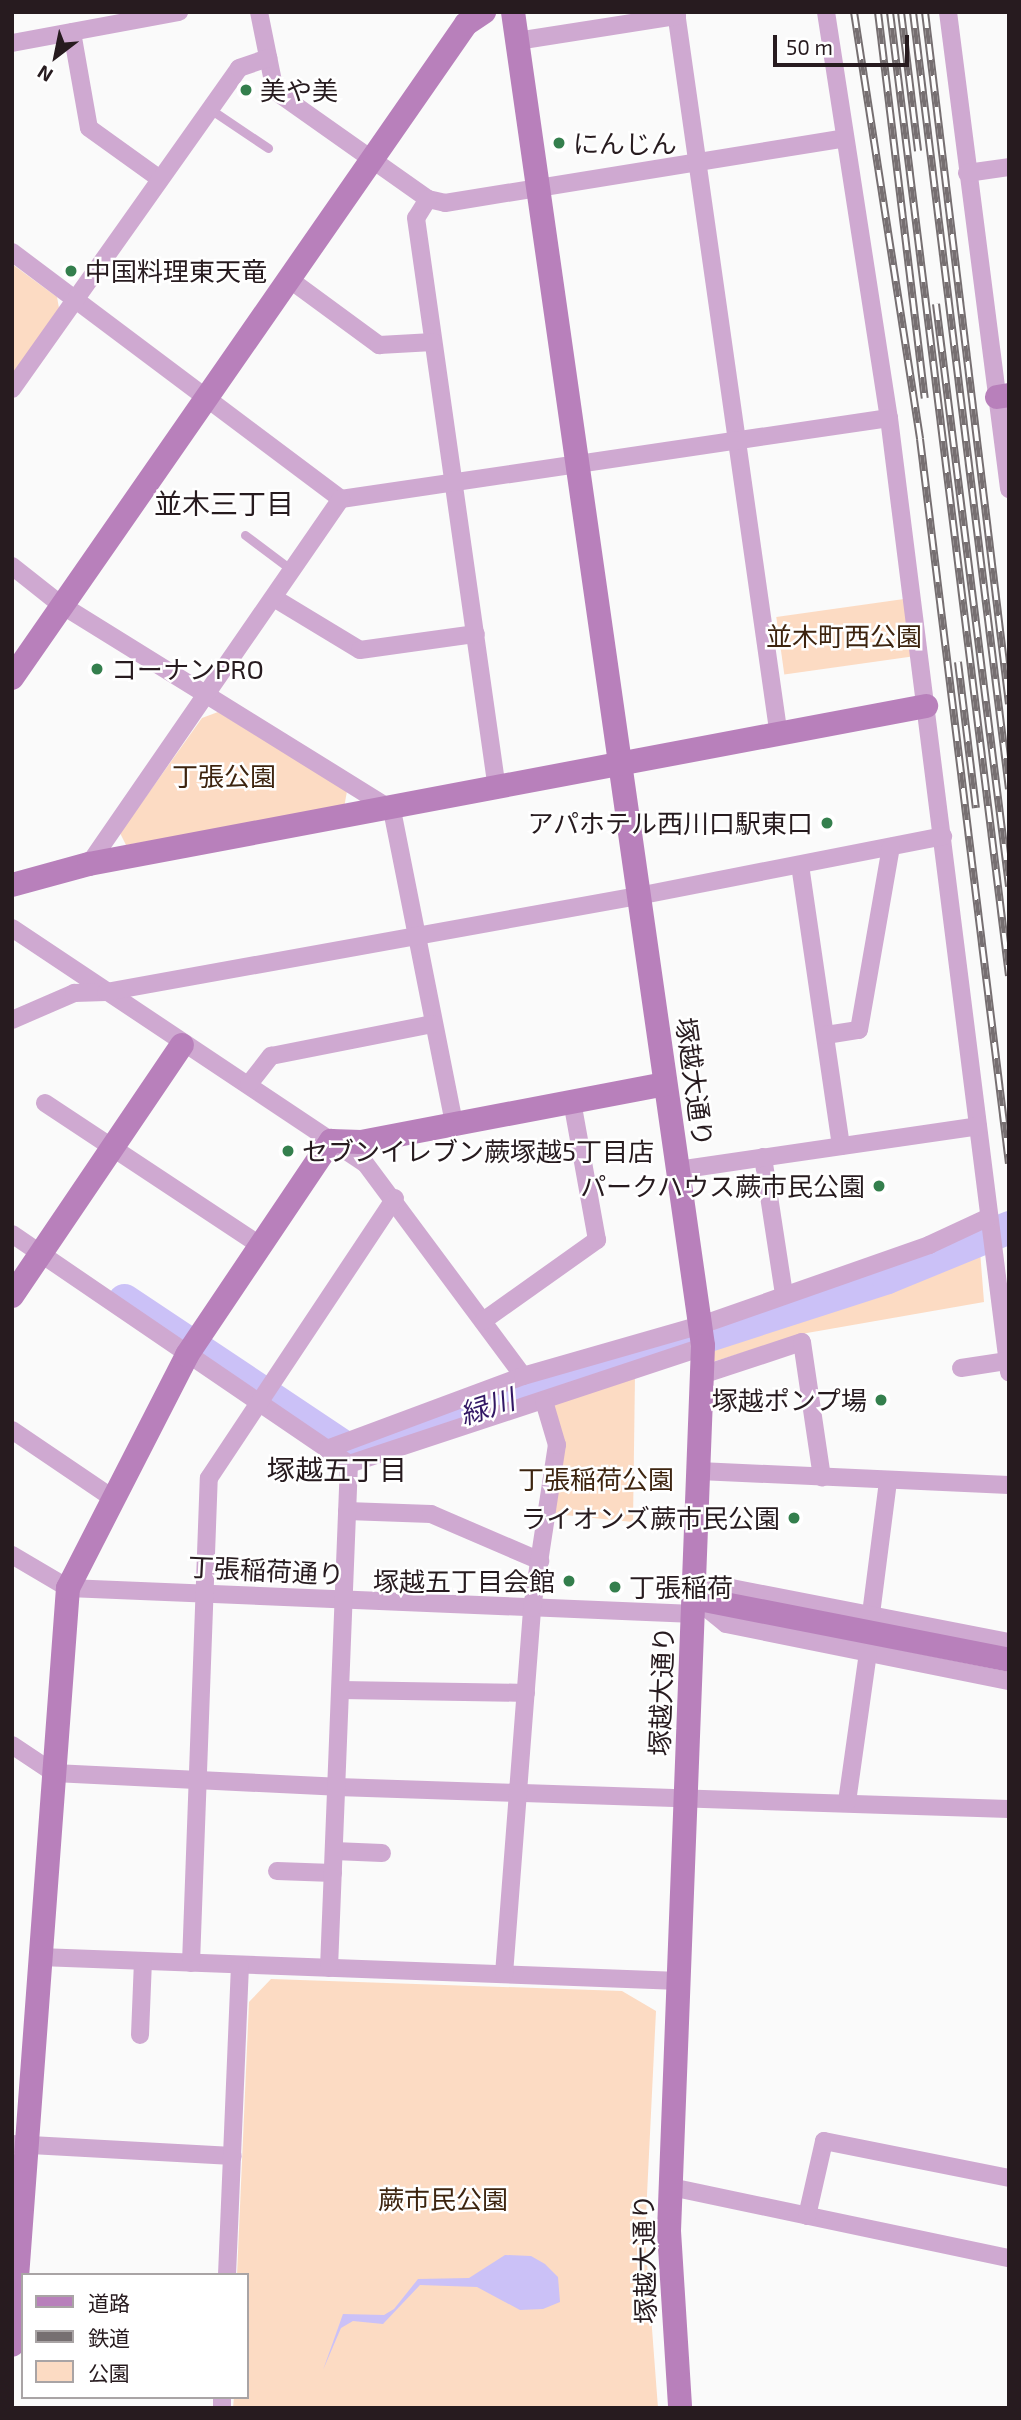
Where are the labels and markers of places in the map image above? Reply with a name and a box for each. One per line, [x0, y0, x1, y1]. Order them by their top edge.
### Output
place label: 美や美 [260, 74, 338, 106]
marker: 美や美 [238, 82, 254, 98]
place label: にんじん [573, 127, 677, 159]
marker: にんじん [551, 135, 567, 151]
place label: 中国料理東天竜 [85, 255, 267, 287]
marker: 中国料理東天竜 [63, 263, 79, 279]
place label: コーナンPRO [111, 653, 264, 685]
marker: コーナンPRO [89, 661, 105, 677]
place label: アパホテル西川口駅東口 [527, 807, 813, 839]
marker: アパホテル西川口駅東口 [819, 815, 835, 831]
place label: セブンイレブン蕨塚越5丁目店 [302, 1135, 654, 1167]
marker: セブンイレブン蕨塚越5丁目店 [280, 1143, 296, 1159]
place label: パークハウス蕨市民公園 [579, 1170, 865, 1202]
marker: パークハウス蕨市民公園 [871, 1178, 887, 1194]
place label: 塚越ポンプ場 [711, 1384, 867, 1416]
marker: 塚越ポンプ場 [873, 1392, 889, 1408]
place label: ライオンズ蕨市民公園 [520, 1502, 780, 1534]
marker: ライオンズ蕨市民公園 [786, 1510, 802, 1526]
place label: 塚越五丁目会館 [373, 1565, 555, 1597]
place label: 丁張稲荷 [629, 1571, 733, 1603]
marker: 塚越五丁目会館 [561, 1573, 577, 1589]
marker: 丁張稲荷 [607, 1579, 623, 1595]

